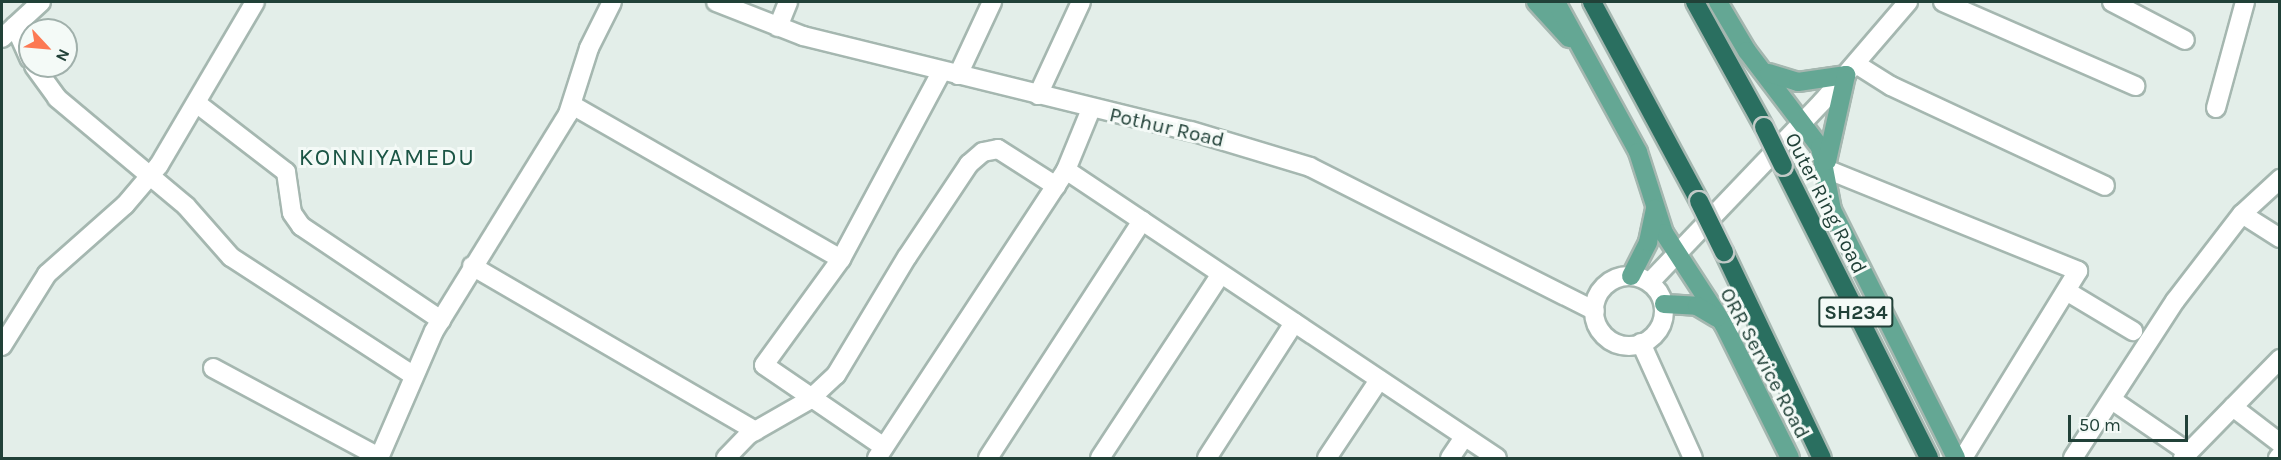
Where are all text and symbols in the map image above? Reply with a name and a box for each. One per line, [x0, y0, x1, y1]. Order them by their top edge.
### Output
north arrow [18, 18, 78, 78]
text: N [52, 46, 74, 65]
street label: Pothur Road [1107, 102, 1227, 152]
street label: Outer Ring Road [1780, 128, 1872, 278]
district label: KONNIYAMEDU [299, 144, 475, 172]
street label: ORR Service Road [1715, 283, 1815, 443]
road number: SH234 [1817, 295, 1895, 329]
scale bar [2071, 403, 2191, 441]
text: 50 m [2079, 414, 2121, 436]

